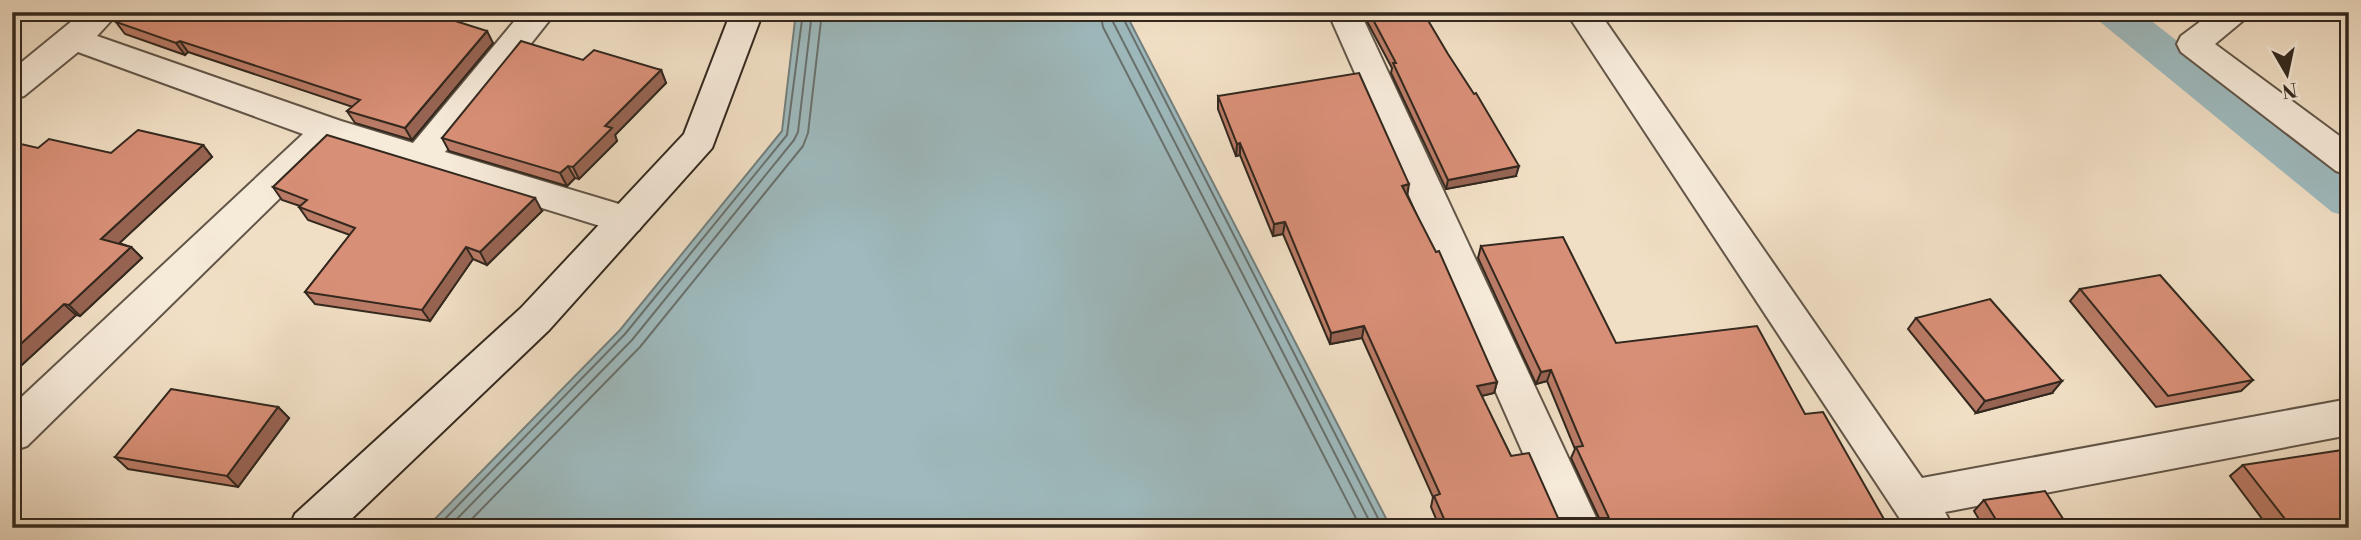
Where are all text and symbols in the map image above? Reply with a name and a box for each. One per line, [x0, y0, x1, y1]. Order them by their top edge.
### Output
north arrow [2252, 38, 2322, 108]
text: N [2280, 77, 2299, 103]

